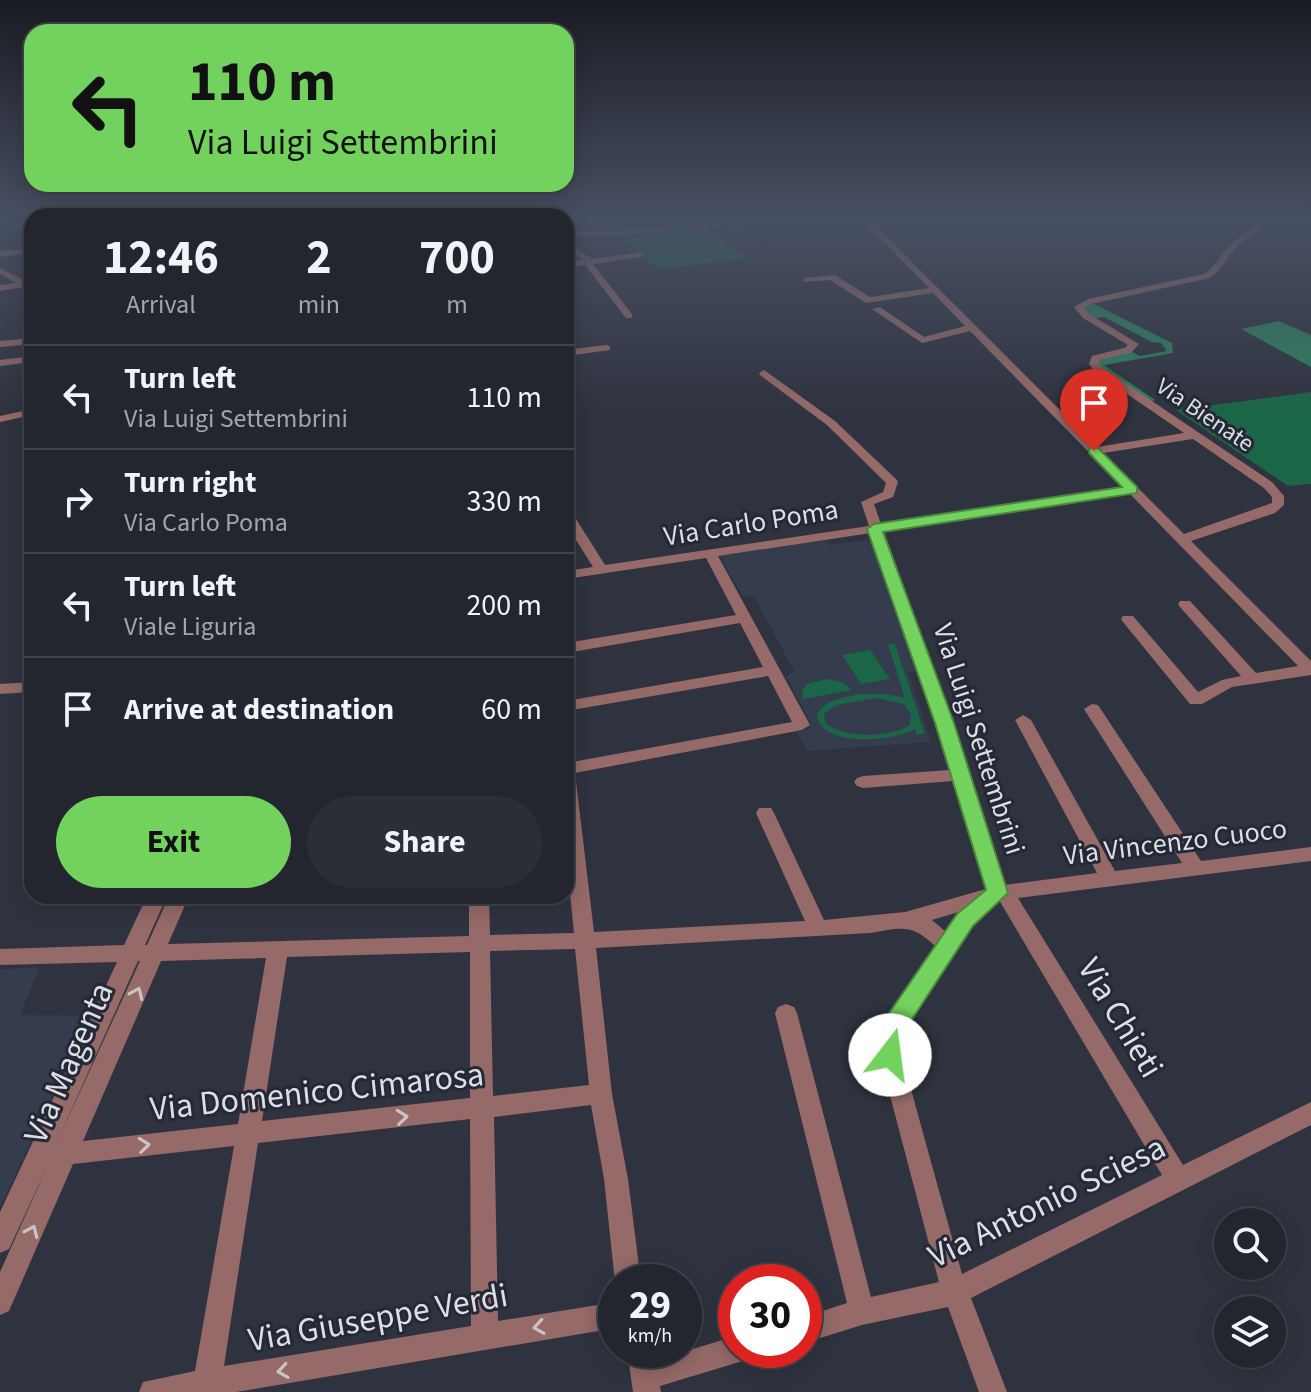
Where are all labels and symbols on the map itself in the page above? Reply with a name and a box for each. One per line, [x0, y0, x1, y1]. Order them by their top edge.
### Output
pin [1060, 369, 1128, 451]
street label: Via Bienate [1149, 369, 1261, 461]
street label: Via Carlo Poma [661, 489, 841, 557]
street label: Via Luigi Settembrini [923, 618, 1035, 860]
street label: Via Vincenzo Cuoco [1061, 808, 1289, 876]
street label: Via Chieti [1065, 949, 1175, 1087]
street label: Via Magenta [12, 975, 126, 1151]
one-way arrow [127, 987, 143, 1001]
position arrow [848, 1013, 932, 1097]
street label: Via Domenico Cimarosa [148, 1050, 486, 1134]
one-way arrow [396, 1108, 409, 1125]
street label: Via Antonio Sciesa [920, 1123, 1174, 1281]
one-way arrow [138, 1137, 151, 1154]
one-way arrow [22, 1224, 38, 1239]
speed limit sign: 30 [718, 1264, 822, 1368]
street label: Via Giuseppe Verdi [244, 1271, 512, 1365]
one-way arrow [532, 1318, 546, 1335]
one-way arrow [276, 1361, 289, 1378]

